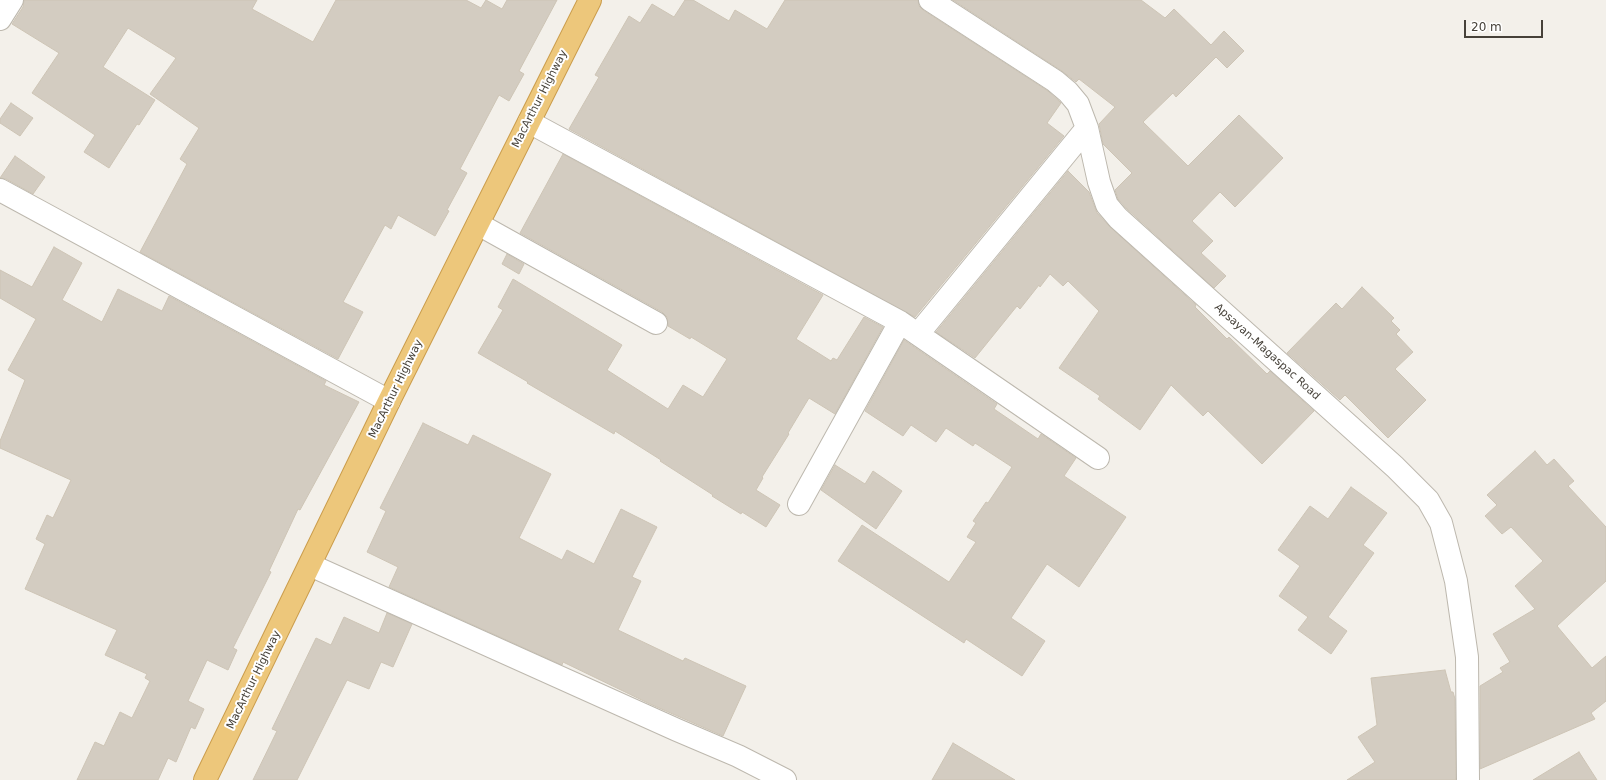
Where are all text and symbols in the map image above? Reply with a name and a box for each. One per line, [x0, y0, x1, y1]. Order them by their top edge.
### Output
scale bar [1466, 12, 1545, 38]
text: 20 m [1471, 20, 1502, 34]
street label: MacArthur Highway [510, 48, 570, 150]
street label: Apsayan-Magaspac Road [1211, 301, 1323, 403]
street label: MacArthur Highway [366, 338, 426, 440]
street label: MacArthur Highway [224, 629, 284, 731]

